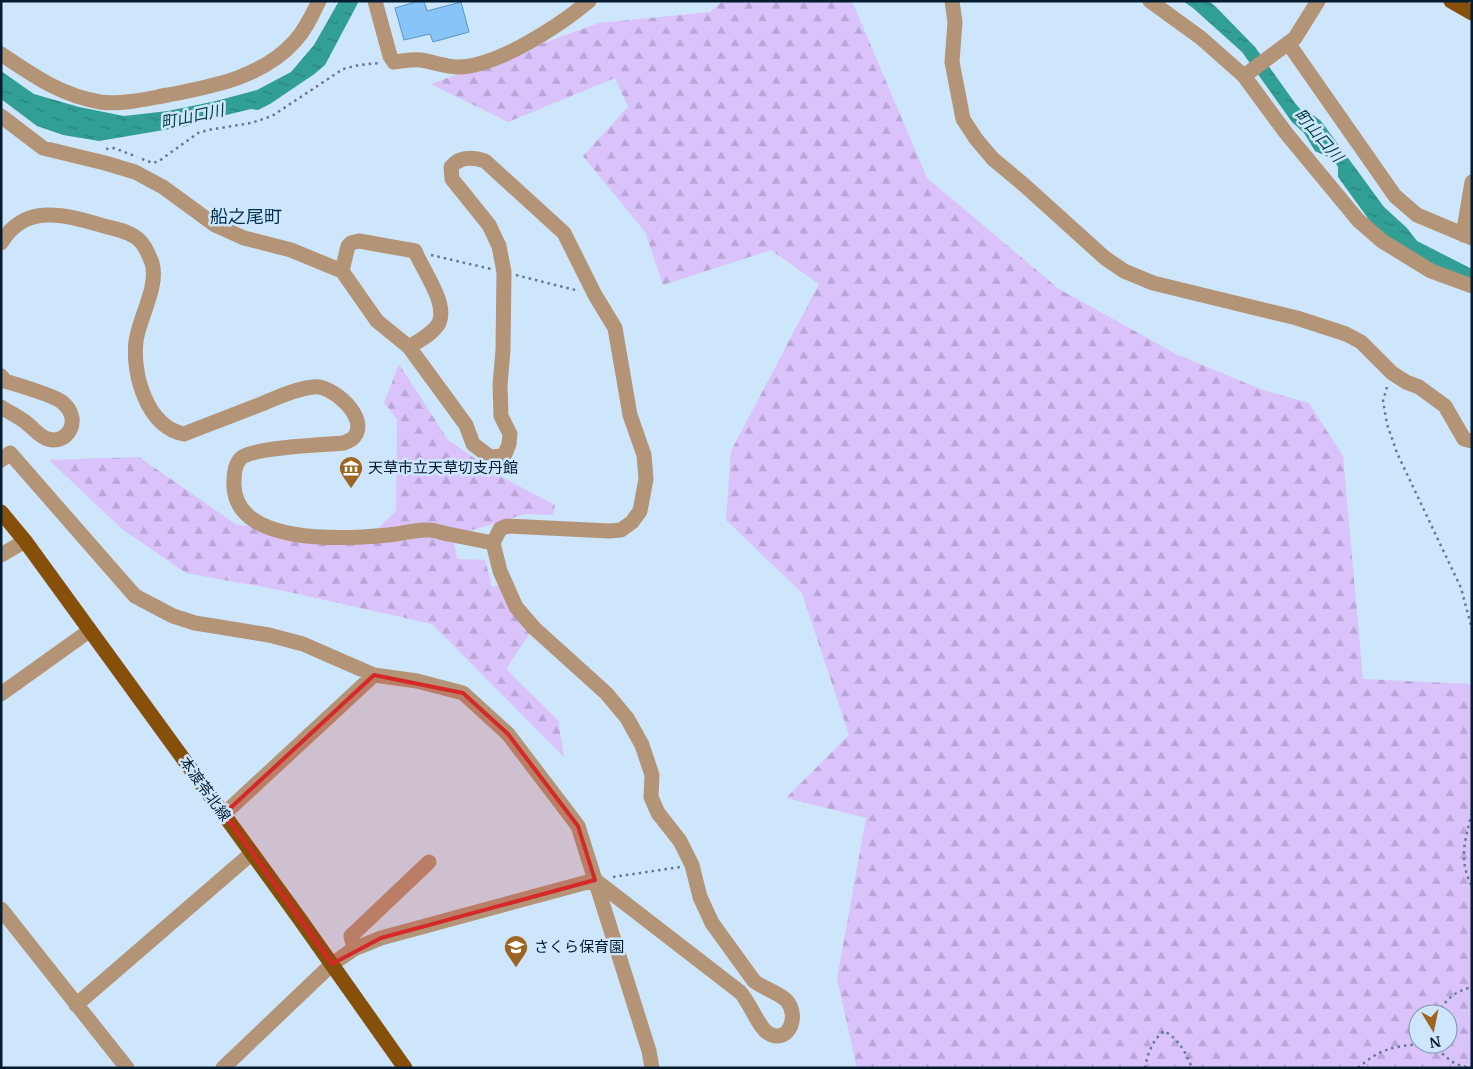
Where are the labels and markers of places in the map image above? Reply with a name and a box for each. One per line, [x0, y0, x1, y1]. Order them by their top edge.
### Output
museum icon: 天草市立天草切支丹館 [338, 455, 364, 489]
place label: 天草市立天草切支丹館 [368, 458, 518, 477]
school or university icon: さくら保育園 [503, 934, 529, 968]
place label: さくら保育園 [534, 937, 624, 956]

